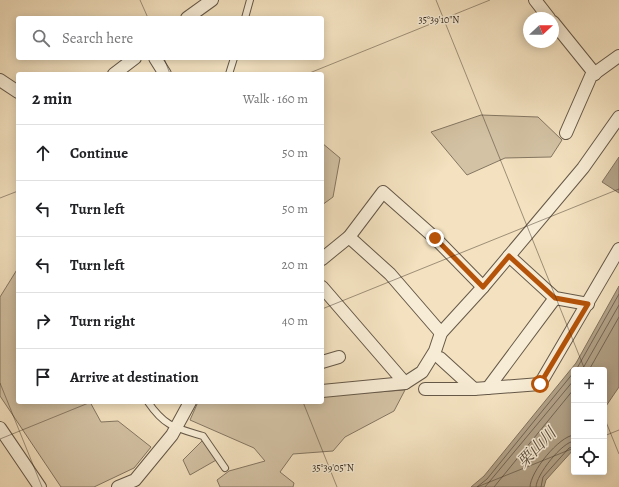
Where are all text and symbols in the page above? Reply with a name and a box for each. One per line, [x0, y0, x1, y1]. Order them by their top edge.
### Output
north arrow [523, 12, 559, 48]
text: 35°39'10"N [419, 13, 459, 26]
search box [16, 16, 324, 60]
icon: search [30, 27, 52, 49]
text: Search here [62, 28, 133, 48]
text: 2 min [32, 87, 72, 110]
text: Walk · 160 m [243, 90, 308, 107]
icon: ahead [32, 142, 54, 164]
text: Continue [70, 143, 128, 163]
text: 50 m [282, 144, 308, 161]
icon: left [32, 198, 54, 220]
text: Turn left [70, 199, 125, 219]
text: 50 m [282, 200, 308, 217]
route end [426, 229, 444, 247]
icon: left [32, 254, 54, 276]
text: Turn left [70, 255, 125, 275]
text: 20 m [282, 256, 308, 273]
icon: right [32, 310, 54, 332]
text: Turn right [70, 311, 135, 331]
text: 40 m [282, 312, 308, 329]
icon: arrive [32, 366, 54, 388]
text: Arrive at destination [70, 367, 199, 387]
map controls [571, 367, 607, 475]
button: + [571, 367, 607, 403]
route start [531, 375, 549, 393]
button: − [571, 403, 607, 439]
water label: 栗山川 [512, 421, 563, 473]
button: locate [571, 439, 607, 475]
text: 35°39'05"N [312, 461, 354, 474]

